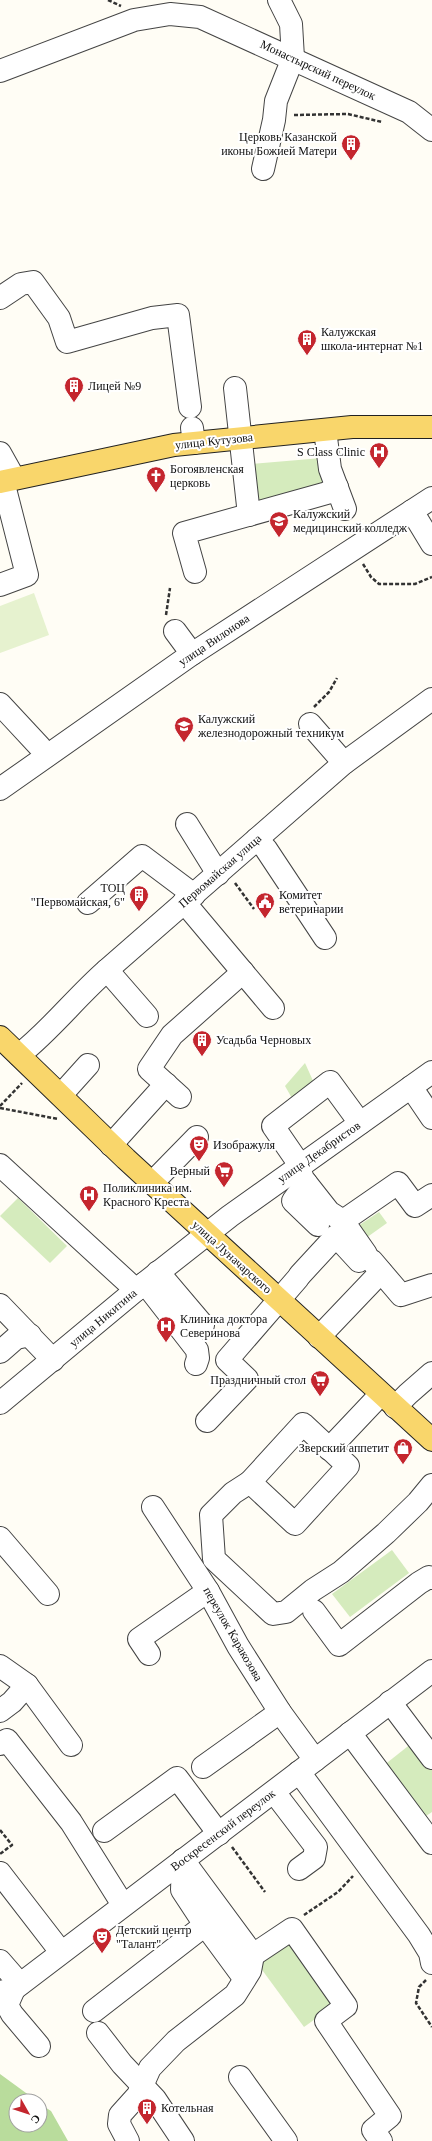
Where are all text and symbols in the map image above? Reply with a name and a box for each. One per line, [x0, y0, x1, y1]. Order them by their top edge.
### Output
street label: Монастырский переулок [258, 37, 378, 103]
place label: Церковь Казанской иконы Божией Матери [221, 130, 338, 158]
building icon: Церковь Казанской иконы Божией Матери [340, 133, 362, 161]
place label: Калужская школа-интернат №1 [321, 325, 423, 353]
building icon: Калужская школа-интернат №1 [296, 328, 318, 356]
building icon: Лицей №9 [63, 375, 85, 403]
place label: Лицей №9 [88, 379, 141, 393]
street label: улица Кутузова [174, 430, 254, 452]
hospital icon: S Class Clinic [368, 441, 390, 469]
place label: S Class Clinic [297, 445, 365, 459]
place label: Богоявленская церковь [170, 462, 244, 490]
church icon: Богоявленская церковь [145, 465, 167, 493]
place label: Калужский медицинский колледж [293, 507, 408, 535]
school or university icon: Калужский медицинский колледж [268, 510, 290, 538]
street label: улица Вилонова [176, 611, 253, 669]
place label: Калужский железнодорожный техникум [197, 712, 344, 740]
school or university icon: Калужский железнодорожный техникум [173, 715, 195, 743]
street label: Первомайская улица [176, 831, 265, 911]
place label: ТОЦ "Первомайская, 6" [31, 881, 125, 909]
building icon: ТОЦ "Первомайская, 6" [128, 884, 150, 912]
place label: Комитет ветеринарии [279, 888, 344, 916]
public building icon: Комитет ветеринарии [254, 891, 276, 919]
building icon: Усадьба Черновых [191, 1029, 213, 1057]
place label: Усадьба Черновых [216, 1033, 311, 1047]
street label: улица Декабристов [275, 1118, 363, 1186]
theatre icon: Изображуля [188, 1134, 210, 1162]
place label: Изображуля [213, 1138, 276, 1152]
supermarket icon: Верный [213, 1160, 235, 1188]
place label: Верный [170, 1164, 211, 1178]
place label: Поликлиника им. Красного Креста [103, 1181, 192, 1209]
hospital icon: Поликлиника им. Красного Креста [78, 1184, 100, 1212]
street label: улица Луначарского [189, 1218, 275, 1296]
street label: улица Никитина [67, 1285, 140, 1350]
place label: Клиника доктора Северинова [180, 1312, 268, 1340]
hospital icon: Клиника доктора Северинова [155, 1315, 177, 1343]
supermarket icon: Праздничный стол [309, 1369, 331, 1397]
place label: Праздничный стол [210, 1373, 306, 1387]
shop icon: Зверский аппетит [392, 1437, 414, 1465]
place label: Зверский аппетит [299, 1441, 390, 1455]
street label: переулок Каракозова [200, 1584, 266, 1684]
street label: Воскресенский переулок [168, 1786, 278, 1874]
place label: Детский центр "Талант" [116, 1923, 192, 1951]
theatre icon: Детский центр "Талант" [91, 1926, 113, 1954]
north arrow [8, 2093, 48, 2133]
building icon: Котельная [136, 2097, 158, 2125]
place label: Котельная [161, 2101, 214, 2115]
text: С [29, 2112, 43, 2126]

